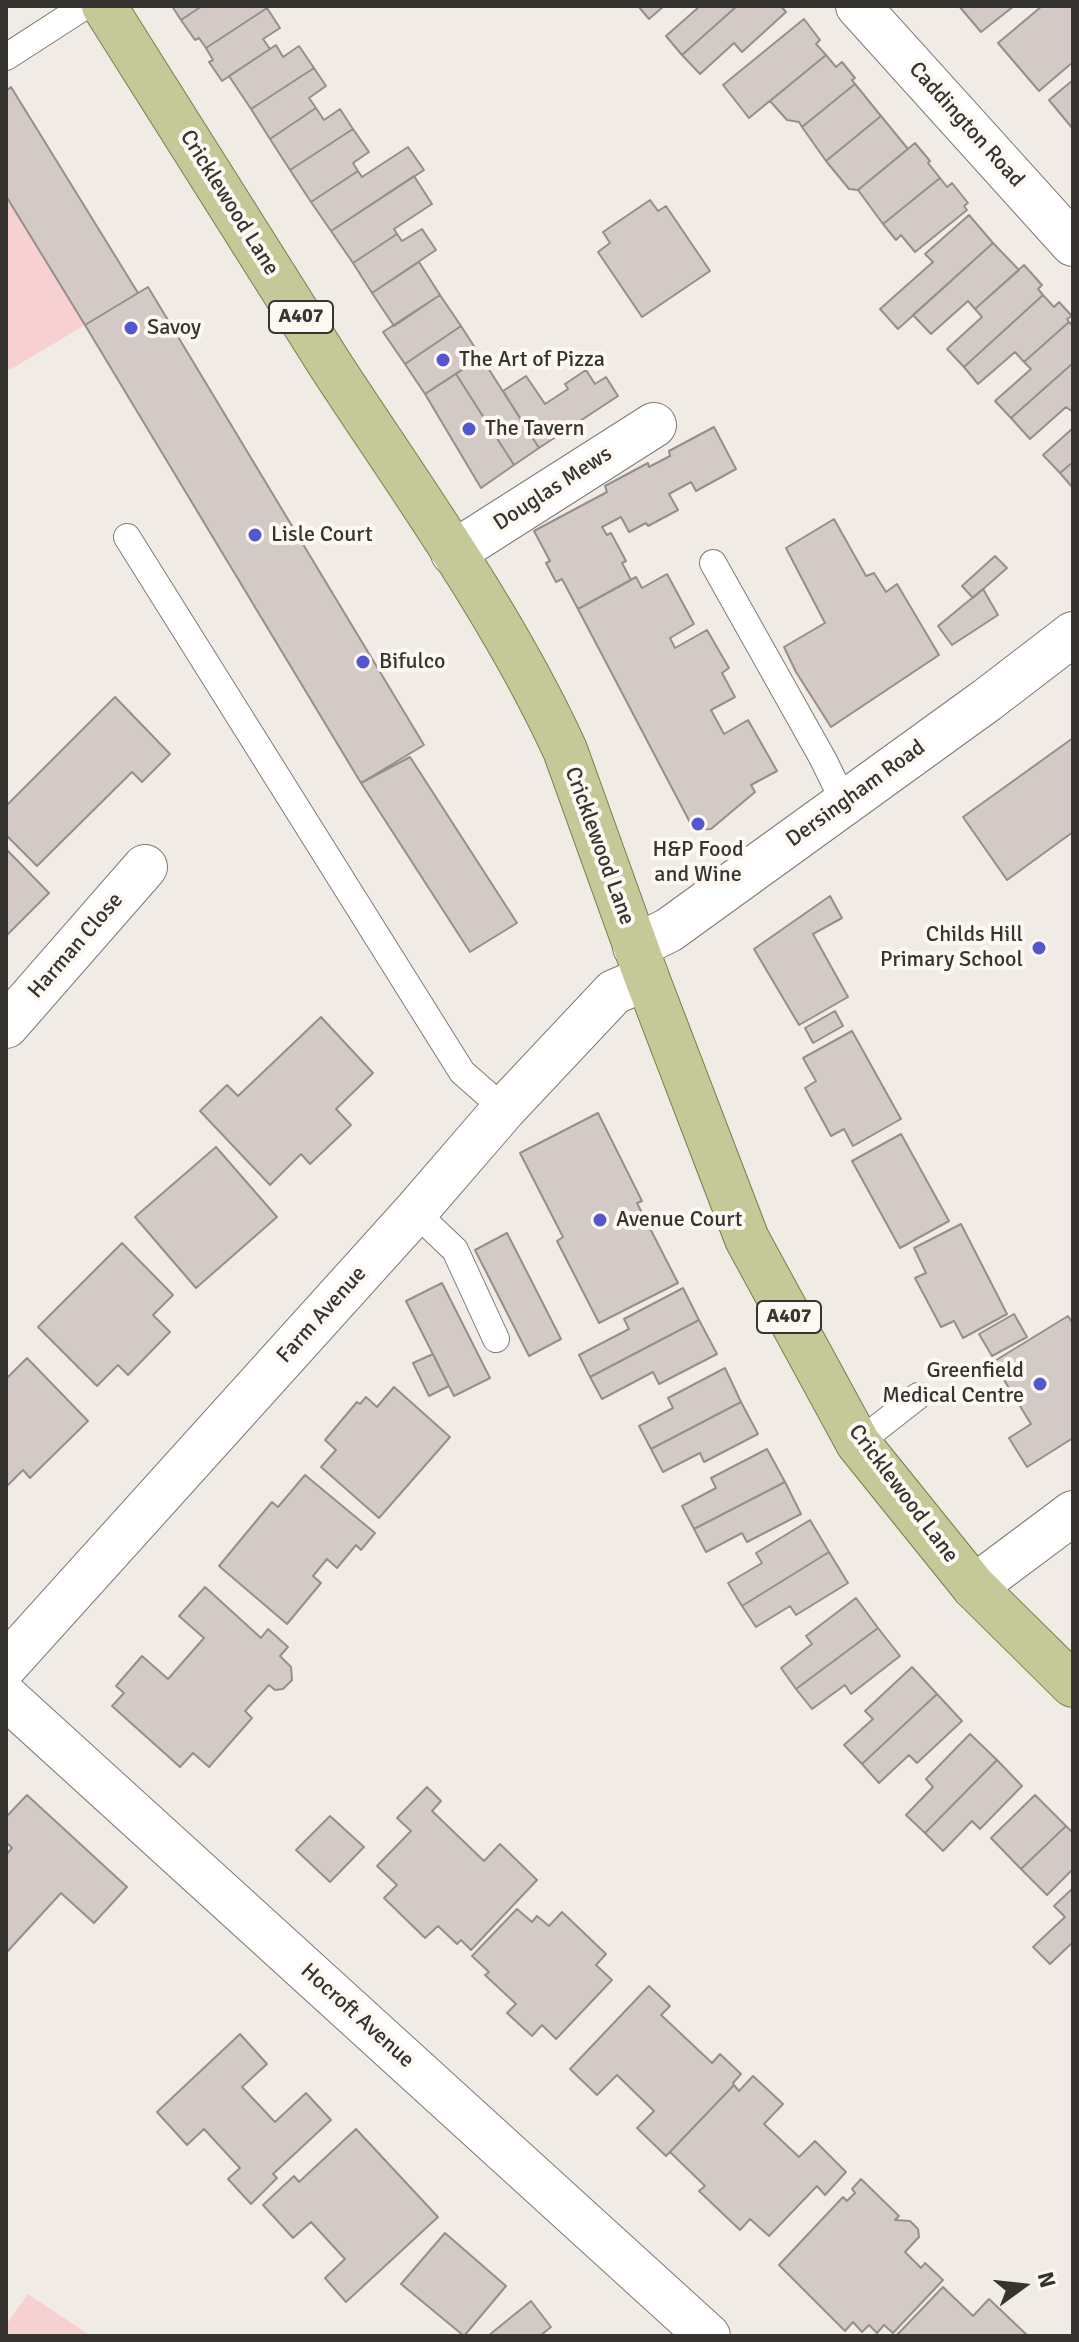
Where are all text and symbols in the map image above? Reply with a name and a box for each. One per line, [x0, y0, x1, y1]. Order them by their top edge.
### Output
street label: Caddington Road [903, 57, 1029, 193]
street label: Cricklewood Lane [174, 126, 284, 280]
road number: A407 [269, 301, 333, 333]
place label: Savoy [147, 315, 201, 341]
marker: Savoy [122, 319, 140, 337]
place label: The Art of Pizza [459, 347, 605, 373]
marker: The Art of Pizza [434, 351, 452, 369]
place label: The Tavern [485, 416, 584, 442]
marker: The Tavern [460, 420, 478, 438]
street label: Douglas Mews [489, 441, 617, 537]
place label: Lisle Court [271, 522, 373, 548]
marker: Lisle Court [246, 526, 264, 544]
place label: Bifulco [379, 649, 445, 675]
marker: Bifulco [354, 653, 372, 671]
street label: Dersingham Road [781, 735, 931, 853]
street label: Cricklewood Lane [558, 763, 640, 929]
marker: H&P Food and Wine [689, 815, 707, 833]
place label: H&P Food and Wine [652, 837, 744, 888]
street label: Harman Close [23, 888, 129, 1004]
place label: Childs Hill Primary School [880, 922, 1023, 974]
marker: Childs Hill Primary School [1030, 939, 1048, 957]
place label: Avenue Court [616, 1207, 743, 1233]
marker: Avenue Court [591, 1211, 609, 1229]
street label: Farm Avenue [272, 1261, 372, 1369]
road number: A407 [757, 1301, 821, 1333]
place label: Greenfield Medical Centre [882, 1358, 1024, 1410]
marker: Greenfield Medical Centre [1031, 1375, 1049, 1393]
street label: Cricklewood Lane [842, 1420, 964, 1568]
street label: Hocroft Avenue [295, 1958, 419, 2074]
north arrow [983, 2246, 1063, 2326]
text: N [1032, 2269, 1062, 2291]

